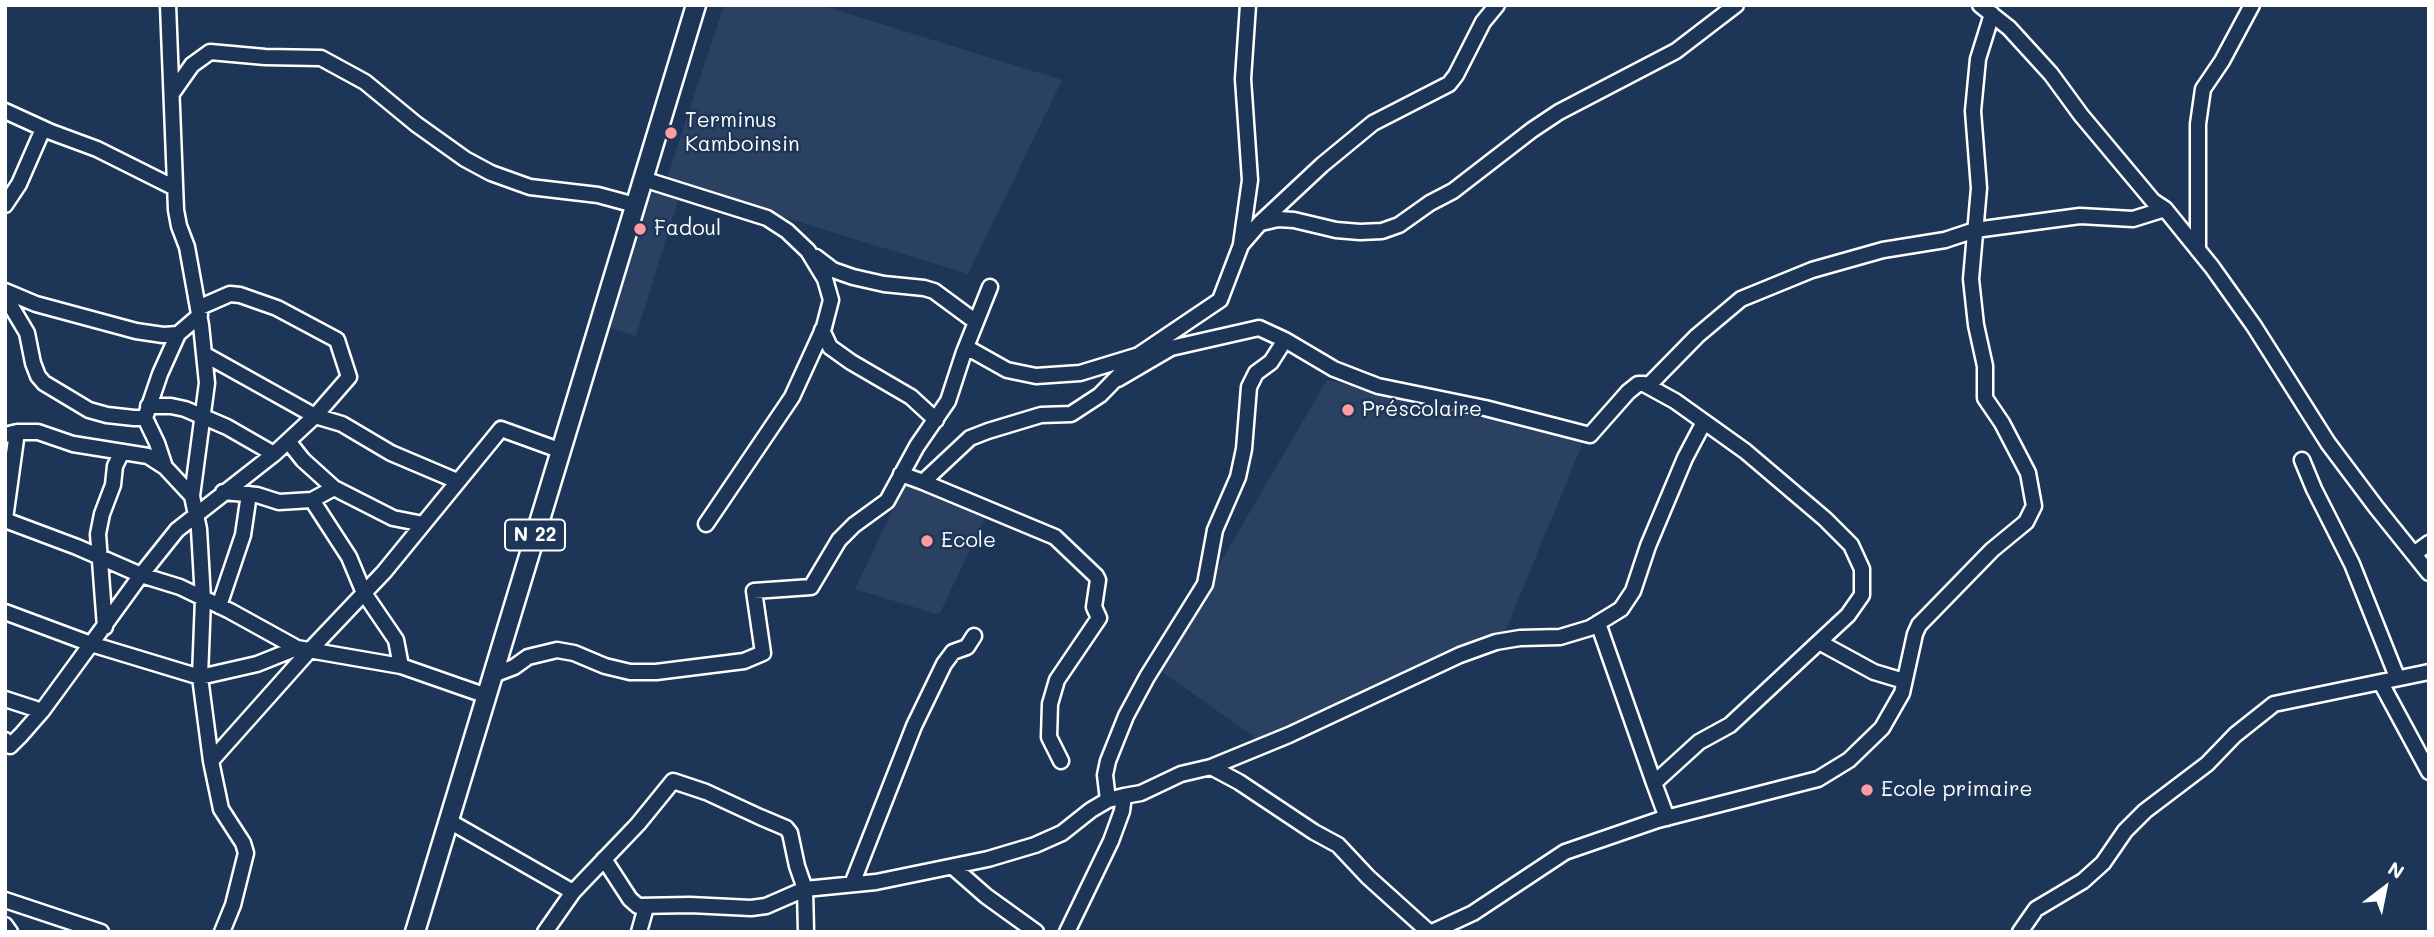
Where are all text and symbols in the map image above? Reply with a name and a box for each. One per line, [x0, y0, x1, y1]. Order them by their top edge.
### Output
place label: Terminus Kamboinsin [685, 108, 800, 158]
marker: Terminus Kamboinsin [663, 125, 679, 141]
place label: Fadoul [654, 216, 721, 242]
marker: Fadoul [632, 221, 648, 237]
place label: Préscolaire [1362, 397, 1482, 423]
marker: Préscolaire [1340, 402, 1356, 418]
road number: N 22 [505, 520, 565, 550]
place label: Ecole [941, 528, 996, 554]
marker: Ecole [919, 533, 935, 549]
place label: Ecole primaire [1881, 777, 2033, 803]
marker: Ecole primaire [1859, 782, 1875, 798]
north arrow [2350, 853, 2420, 923]
text: N [2384, 855, 2409, 884]

